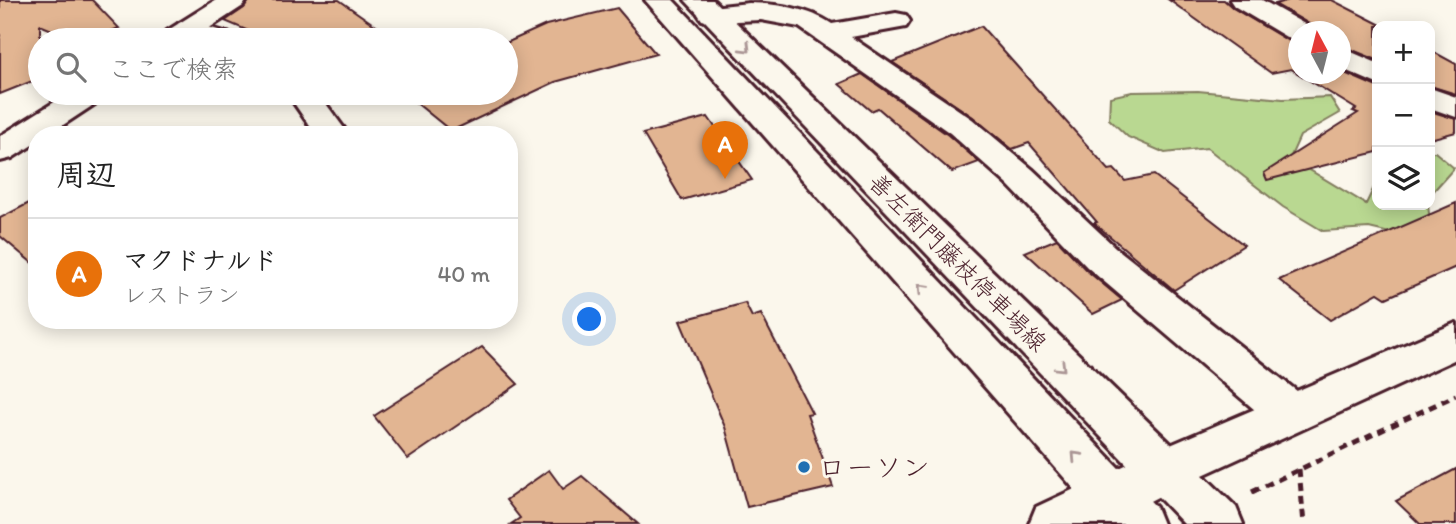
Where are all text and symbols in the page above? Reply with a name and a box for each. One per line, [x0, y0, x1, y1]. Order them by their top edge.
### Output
north arrow [1288, 21, 1351, 84]
map controls [1372, 21, 1435, 210]
button: + [1372, 21, 1435, 84]
search box [28, 28, 518, 105]
one-way arrow [738, 40, 751, 53]
icon: search [52, 48, 90, 86]
text: ここで検索 [108, 53, 238, 85]
button: − [1372, 84, 1435, 147]
pin: A [702, 121, 748, 179]
button: layers [1372, 147, 1435, 210]
text: 周辺 [56, 156, 116, 193]
street label: 善左衛門藤枝停車場線 [863, 167, 1053, 357]
text: マクドナルド [123, 244, 278, 276]
text: A [72, 260, 86, 288]
text: 40 m [437, 260, 490, 288]
text: レストラン [123, 281, 240, 309]
one-way arrow [918, 283, 930, 296]
your location [572, 302, 606, 336]
one-way arrow [1053, 358, 1066, 371]
place label: ローソン [818, 450, 930, 484]
one-way arrow [1071, 451, 1084, 464]
marker: ローソン [796, 459, 812, 475]

